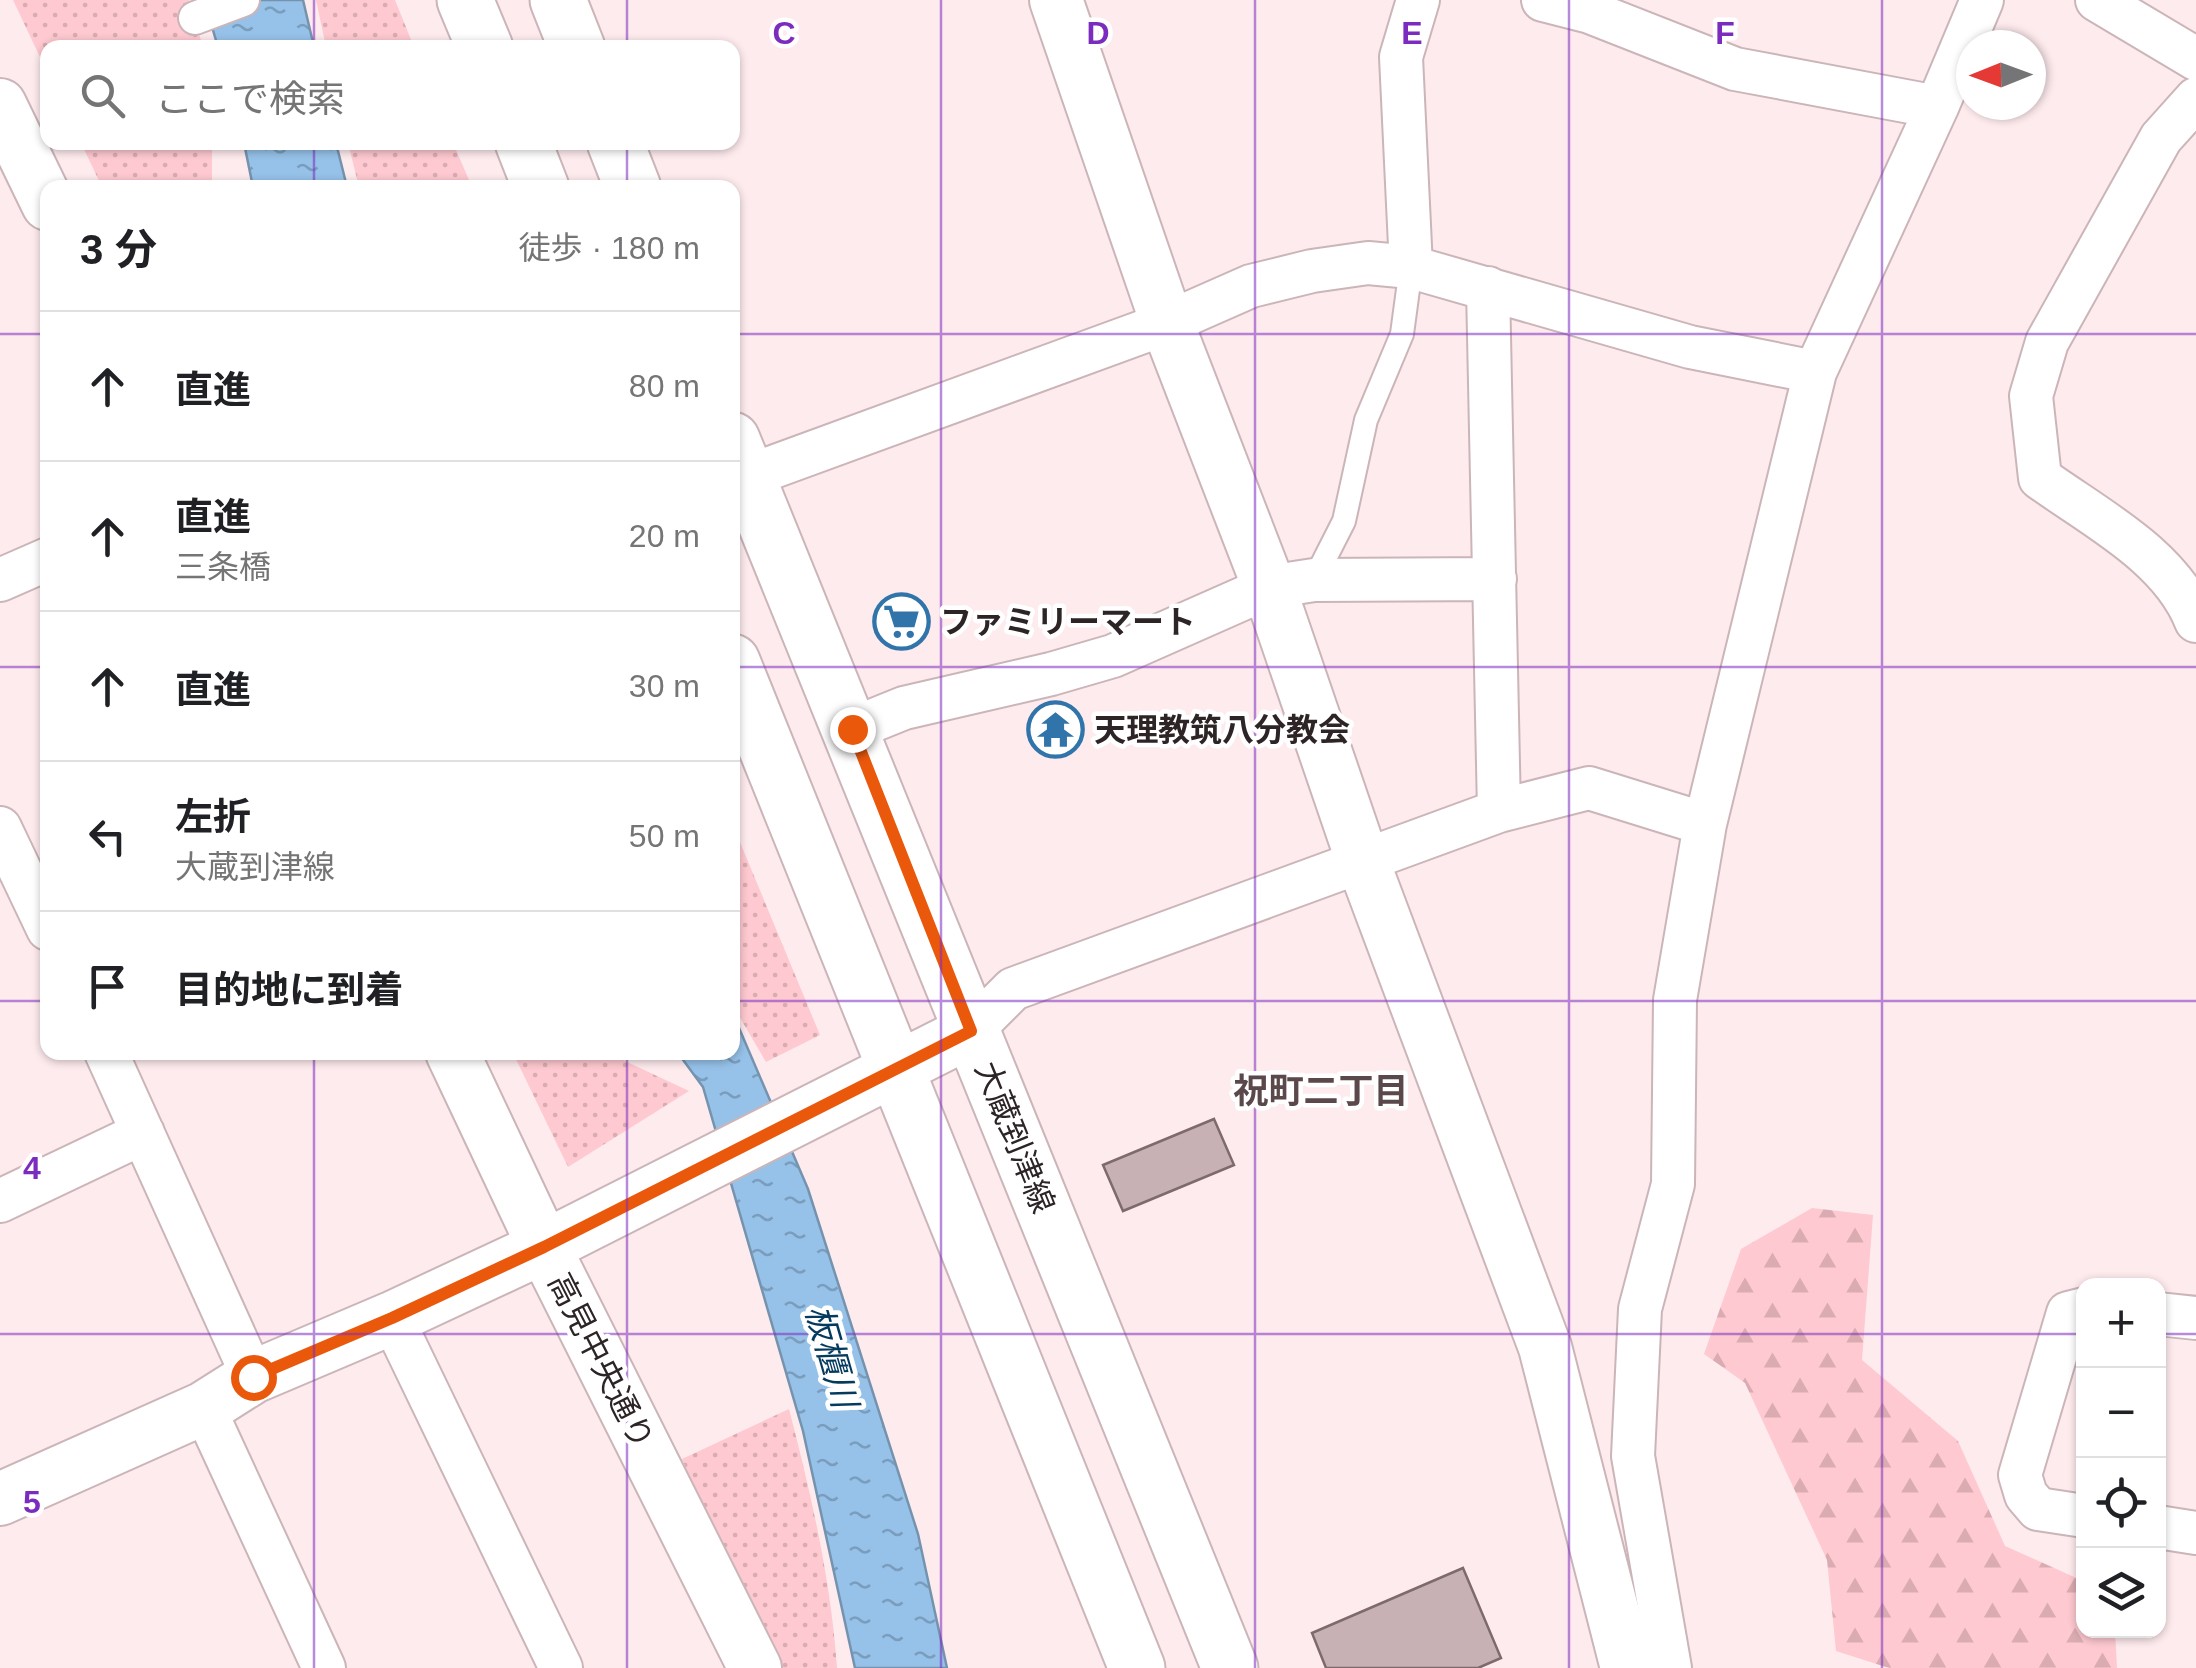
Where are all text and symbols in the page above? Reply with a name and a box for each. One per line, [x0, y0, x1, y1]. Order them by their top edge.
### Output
text: C [772, 15, 796, 51]
text: D [1086, 15, 1110, 51]
text: E [1401, 15, 1423, 51]
text: F [1715, 15, 1735, 51]
north arrow [1956, 30, 2046, 120]
search box [40, 40, 740, 150]
icon: search [75, 68, 130, 123]
text: ここで検索 [155, 78, 345, 120]
text: 3 分 [80, 226, 157, 273]
text: 徒歩 · 180 m [519, 230, 700, 266]
icon: ahead [80, 359, 135, 414]
text: 80 m [629, 368, 700, 404]
text: 直進 [175, 369, 251, 411]
text: 直進 [175, 496, 251, 538]
icon: ahead [80, 509, 135, 564]
text: 20 m [629, 518, 700, 554]
text: 三条橋 [175, 549, 271, 585]
supermarket icon: ファミリーマート [871, 592, 931, 652]
place label: ファミリーマート [940, 604, 1196, 640]
icon: ahead [80, 659, 135, 714]
text: 30 m [629, 668, 700, 704]
text: 直進 [175, 669, 251, 711]
temple icon: 天理教筑八分教会 [1025, 700, 1085, 760]
route end [830, 707, 876, 753]
place label: 天理教筑八分教会 [1094, 712, 1350, 748]
text: 左折 [175, 796, 251, 838]
icon: left [80, 809, 135, 864]
text: 50 m [629, 818, 700, 854]
text: 大蔵到津線 [175, 849, 335, 885]
icon: arrive [80, 959, 135, 1014]
text: 目的地に到着 [175, 969, 403, 1011]
street label: 大蔵到津線 [968, 1056, 1062, 1218]
district label: 祝町二丁目 [1233, 1071, 1409, 1110]
text: 4 [23, 1150, 41, 1186]
street label: 高見中央通り [541, 1267, 661, 1455]
map controls [2076, 1278, 2166, 1638]
button: + [2076, 1278, 2166, 1368]
water label: 板櫃川 [799, 1300, 866, 1416]
route start [231, 1355, 277, 1401]
button: − [2076, 1368, 2166, 1458]
button: locate [2076, 1458, 2166, 1548]
text: 5 [23, 1484, 41, 1520]
button: layers [2076, 1548, 2166, 1638]

